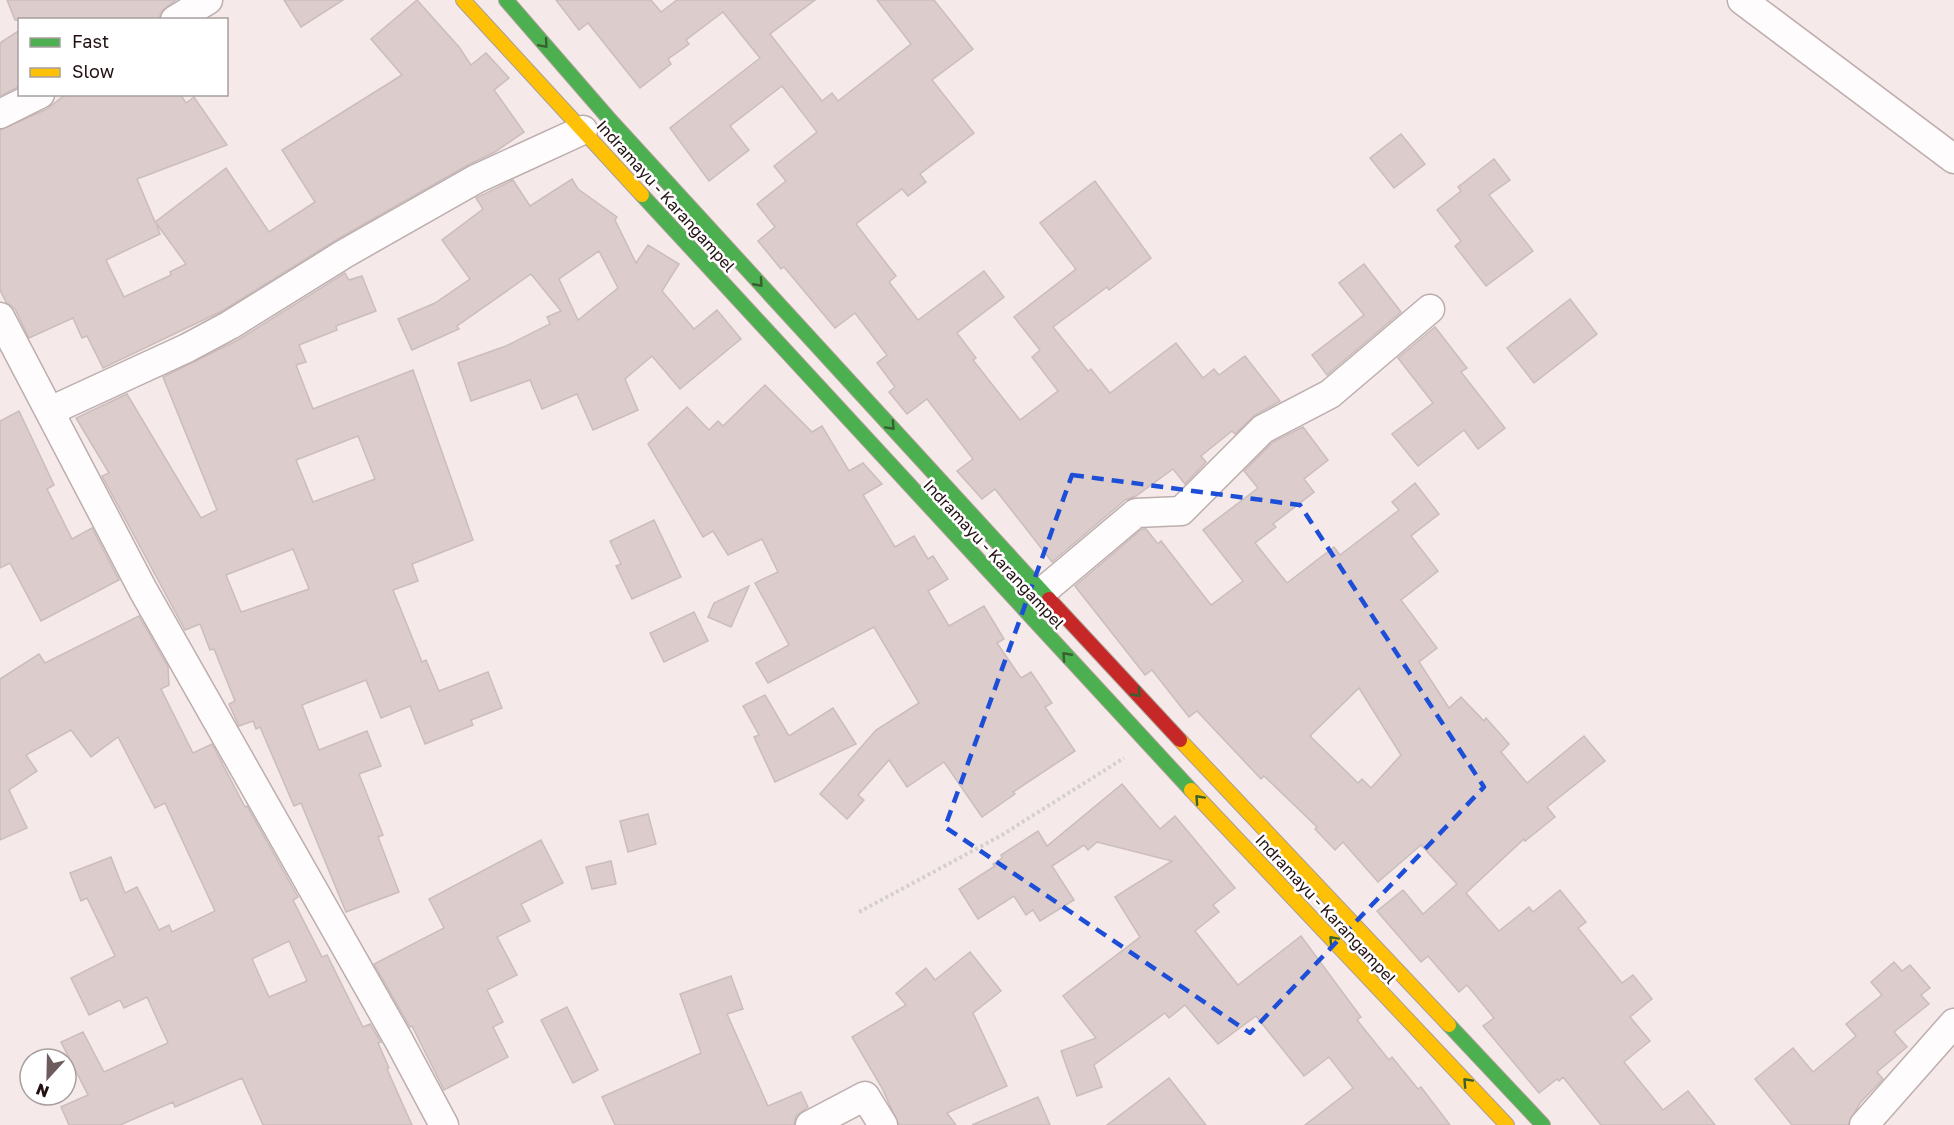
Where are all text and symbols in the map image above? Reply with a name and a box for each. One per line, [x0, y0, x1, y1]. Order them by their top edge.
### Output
legend [18, 18, 228, 96]
text: Fast [72, 30, 109, 52]
one-way arrow [537, 37, 548, 48]
text: Slow [72, 60, 115, 82]
street label: Indramayu - Karangampel [592, 116, 740, 276]
one-way arrow [752, 276, 763, 287]
one-way arrow [884, 420, 895, 430]
street label: Indramayu - Karangampel [919, 475, 1069, 633]
one-way arrow [1062, 652, 1073, 663]
one-way arrow [1130, 687, 1141, 697]
one-way arrow [1195, 795, 1206, 805]
street label: Indramayu - Karangampel [1251, 830, 1401, 988]
one-way arrow [1329, 937, 1340, 947]
north arrow [18, 1047, 78, 1107]
text: N [33, 1079, 52, 1102]
one-way arrow [1463, 1079, 1474, 1090]

